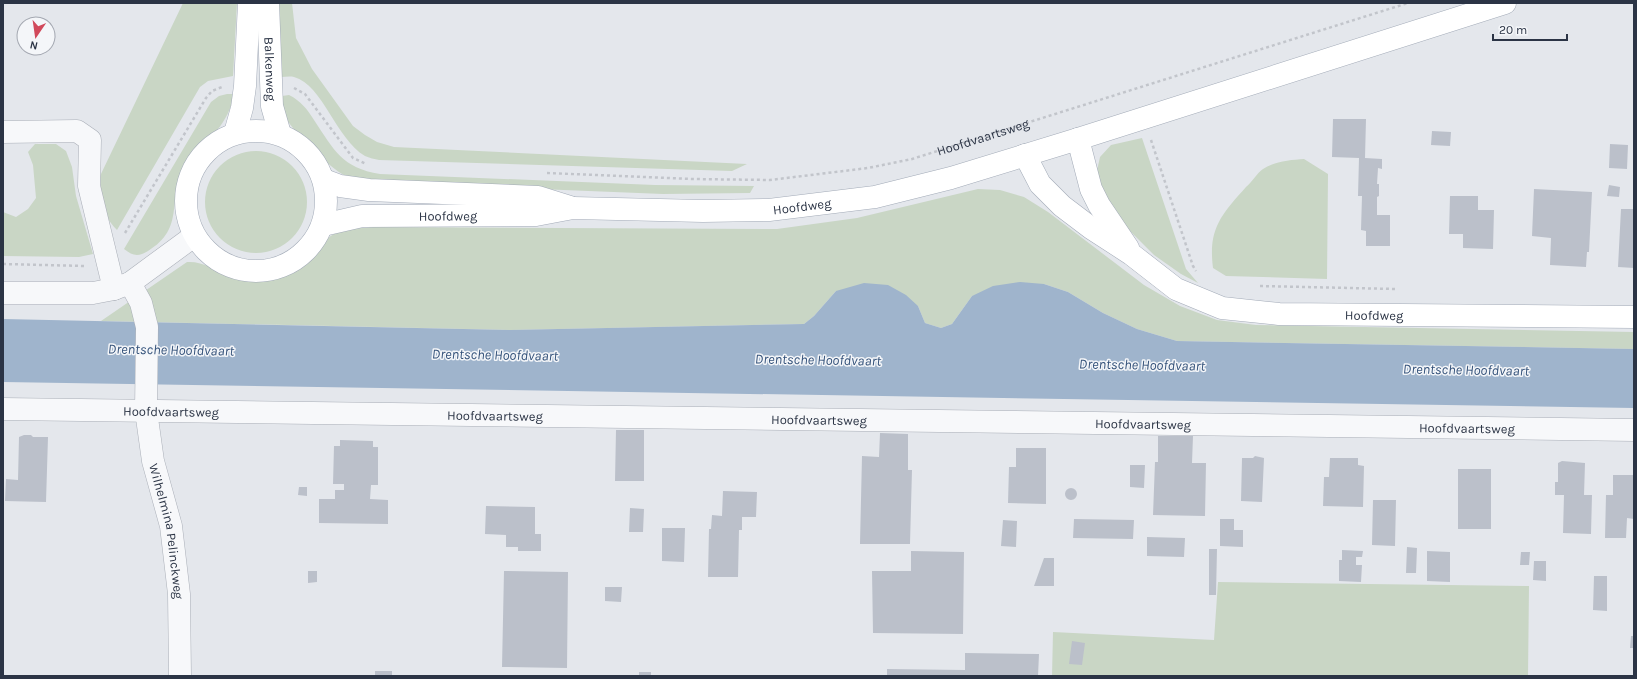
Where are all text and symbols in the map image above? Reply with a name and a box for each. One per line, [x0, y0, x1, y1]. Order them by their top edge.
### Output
north arrow [16, 16, 56, 56]
scale bar [1493, 16, 1567, 42]
text: 20 m [1499, 23, 1527, 37]
street label: Balkenweg [262, 37, 279, 102]
text: N [29, 38, 39, 52]
street label: Hoofdvaartsweg [935, 115, 1031, 158]
street label: Hoofdweg [772, 195, 833, 217]
street label: Hoofdweg [419, 208, 478, 223]
street label: Hoofdweg [1345, 307, 1404, 323]
water label: Drentsche Hoofdvaart [108, 340, 234, 360]
water label: Drentsche Hoofdvaart [432, 345, 558, 365]
water label: Drentsche Hoofdvaart [755, 350, 881, 370]
water label: Drentsche Hoofdvaart [1079, 355, 1205, 375]
water label: Drentsche Hoofdvaart [1403, 360, 1529, 380]
street label: Hoofdvaartsweg [123, 403, 220, 419]
street label: Hoofdvaartsweg [447, 407, 544, 423]
street label: Hoofdvaartsweg [771, 411, 868, 428]
street label: Hoofdvaartsweg [1095, 416, 1192, 432]
street label: Hoofdvaartsweg [1419, 420, 1516, 436]
street label: Wilhelmina Pelinckweg [147, 462, 187, 600]

